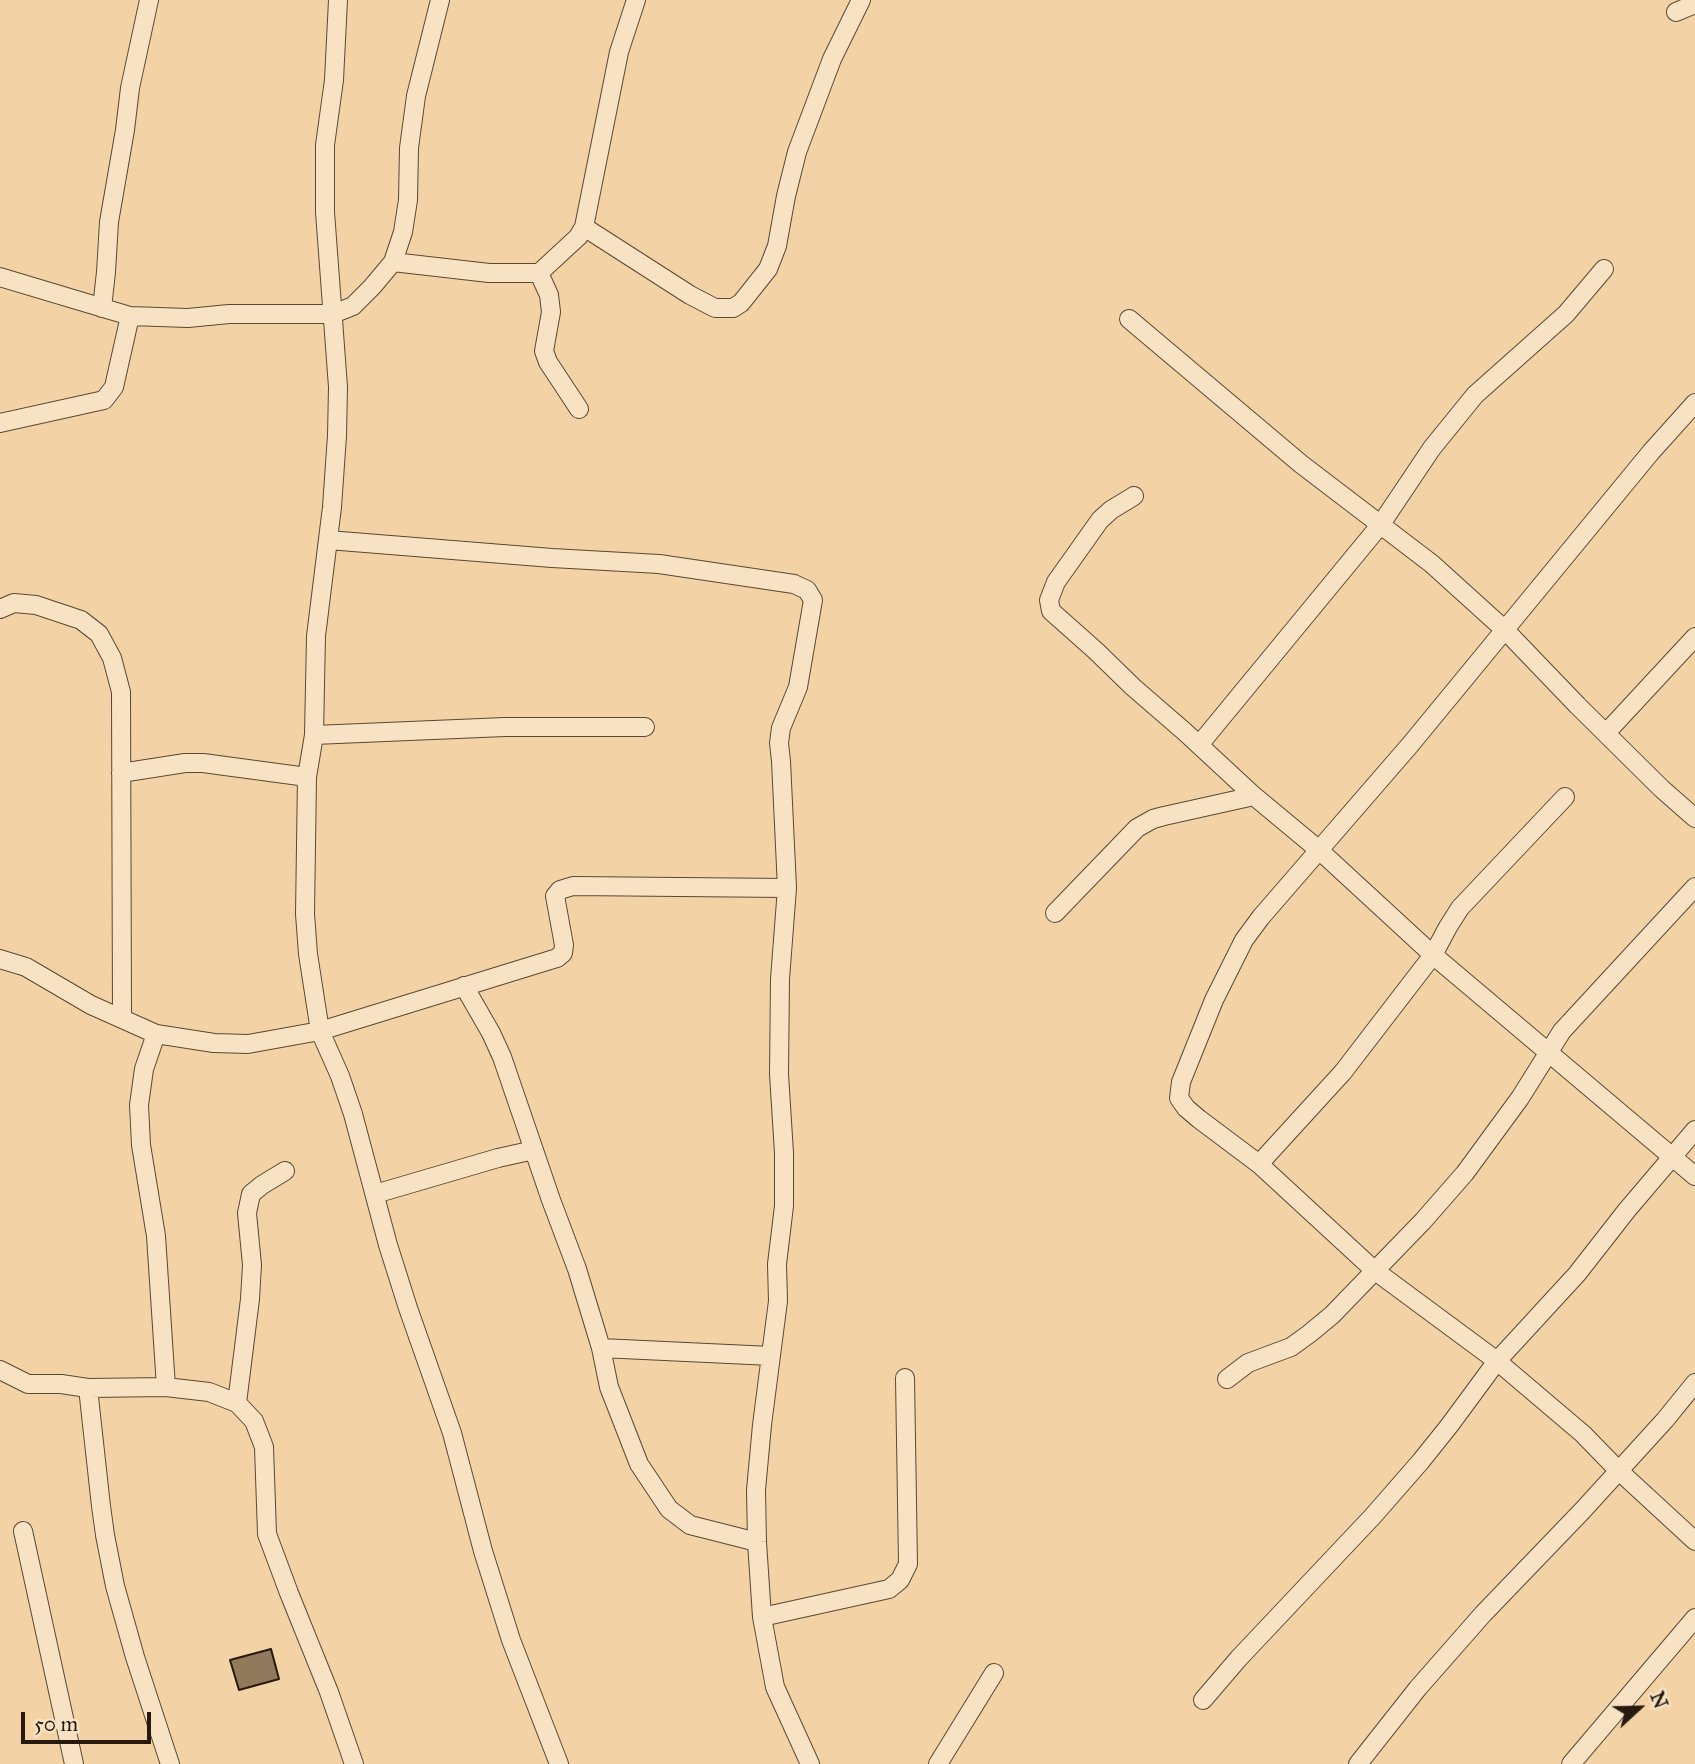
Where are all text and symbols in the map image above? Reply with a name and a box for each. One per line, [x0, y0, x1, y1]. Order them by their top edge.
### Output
north arrow [1604, 1673, 1674, 1743]
text: N [1645, 1688, 1673, 1712]
scale bar [24, 1698, 154, 1742]
text: 50 m [34, 1711, 78, 1737]

